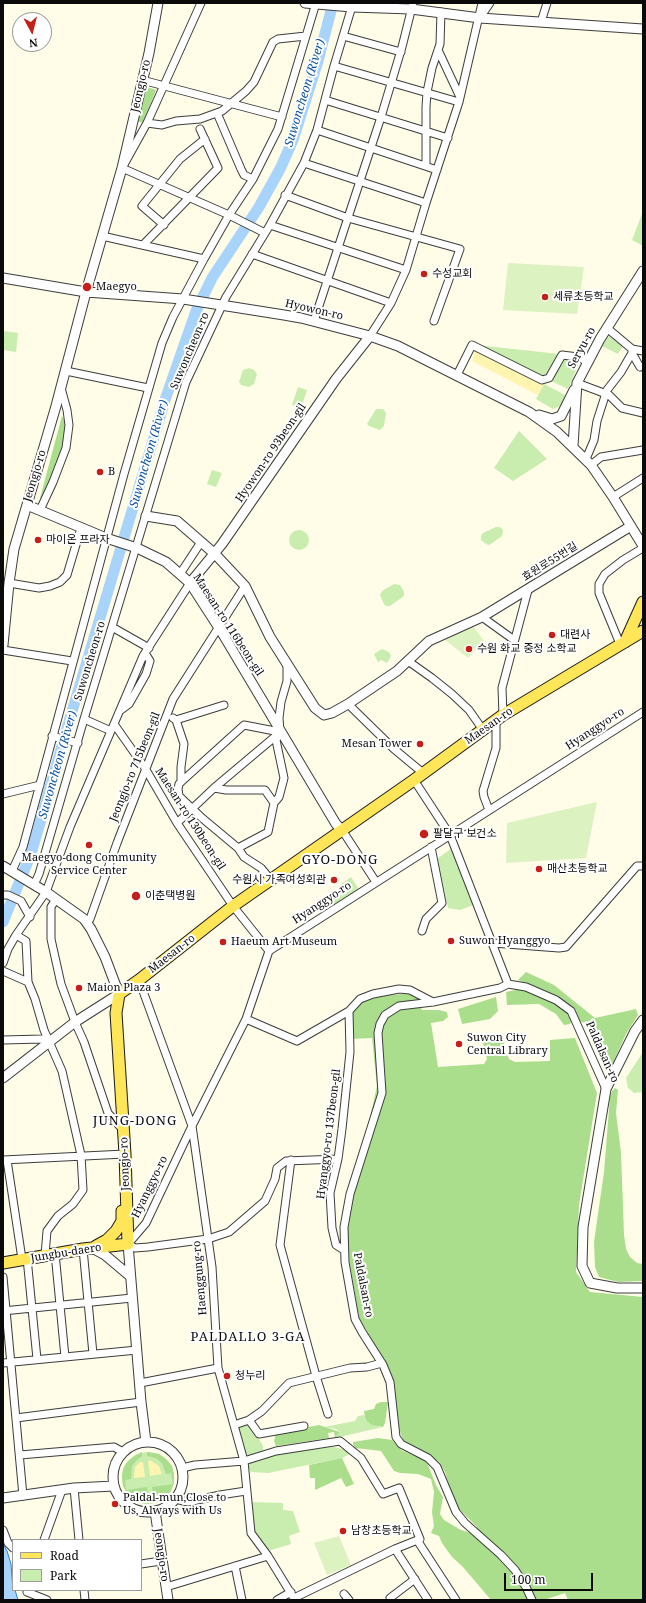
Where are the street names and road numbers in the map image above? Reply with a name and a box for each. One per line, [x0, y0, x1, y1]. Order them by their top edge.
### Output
street label: Jeongjo-ro [129, 58, 153, 114]
street label: Hyowon-ro [284, 297, 344, 323]
street label: Suwoncheon-ro [168, 310, 212, 392]
street label: Seryu-ro [565, 325, 599, 371]
street label: Hyowon-ro 93beon-gil [233, 401, 309, 505]
street label: Jeongjo-ro [21, 448, 49, 504]
street label: 효원로55번길 [520, 540, 580, 584]
street label: Maesan-ro 116beon-gil [190, 571, 266, 679]
street label: Suwoncheon-ro [72, 620, 108, 702]
street label: Maesan-ro [462, 705, 516, 747]
street label: Hyanggyo-ro [563, 705, 627, 753]
street label: Jeongjo-ro 715beon-gil [107, 710, 163, 824]
street label: Maesan-ro 130beon-gil [152, 765, 228, 873]
street label: Hyanggyo-ro [290, 879, 354, 927]
street label: Maesan-ro [146, 932, 198, 976]
street label: Paldalsan-ro [583, 1019, 621, 1085]
street label: Hyanggyo-ro 137beon-gil [314, 1068, 344, 1200]
street label: Jeongjo-ro [117, 1137, 133, 1191]
street label: Hyanggyo-ro [129, 1154, 171, 1220]
street label: Haenggung-ro [190, 1240, 210, 1316]
street label: Jungbu-daero [30, 1241, 102, 1265]
street label: Paldalsan-ro [350, 1251, 376, 1319]
street label: Jeongjo-ro [151, 1527, 171, 1583]

